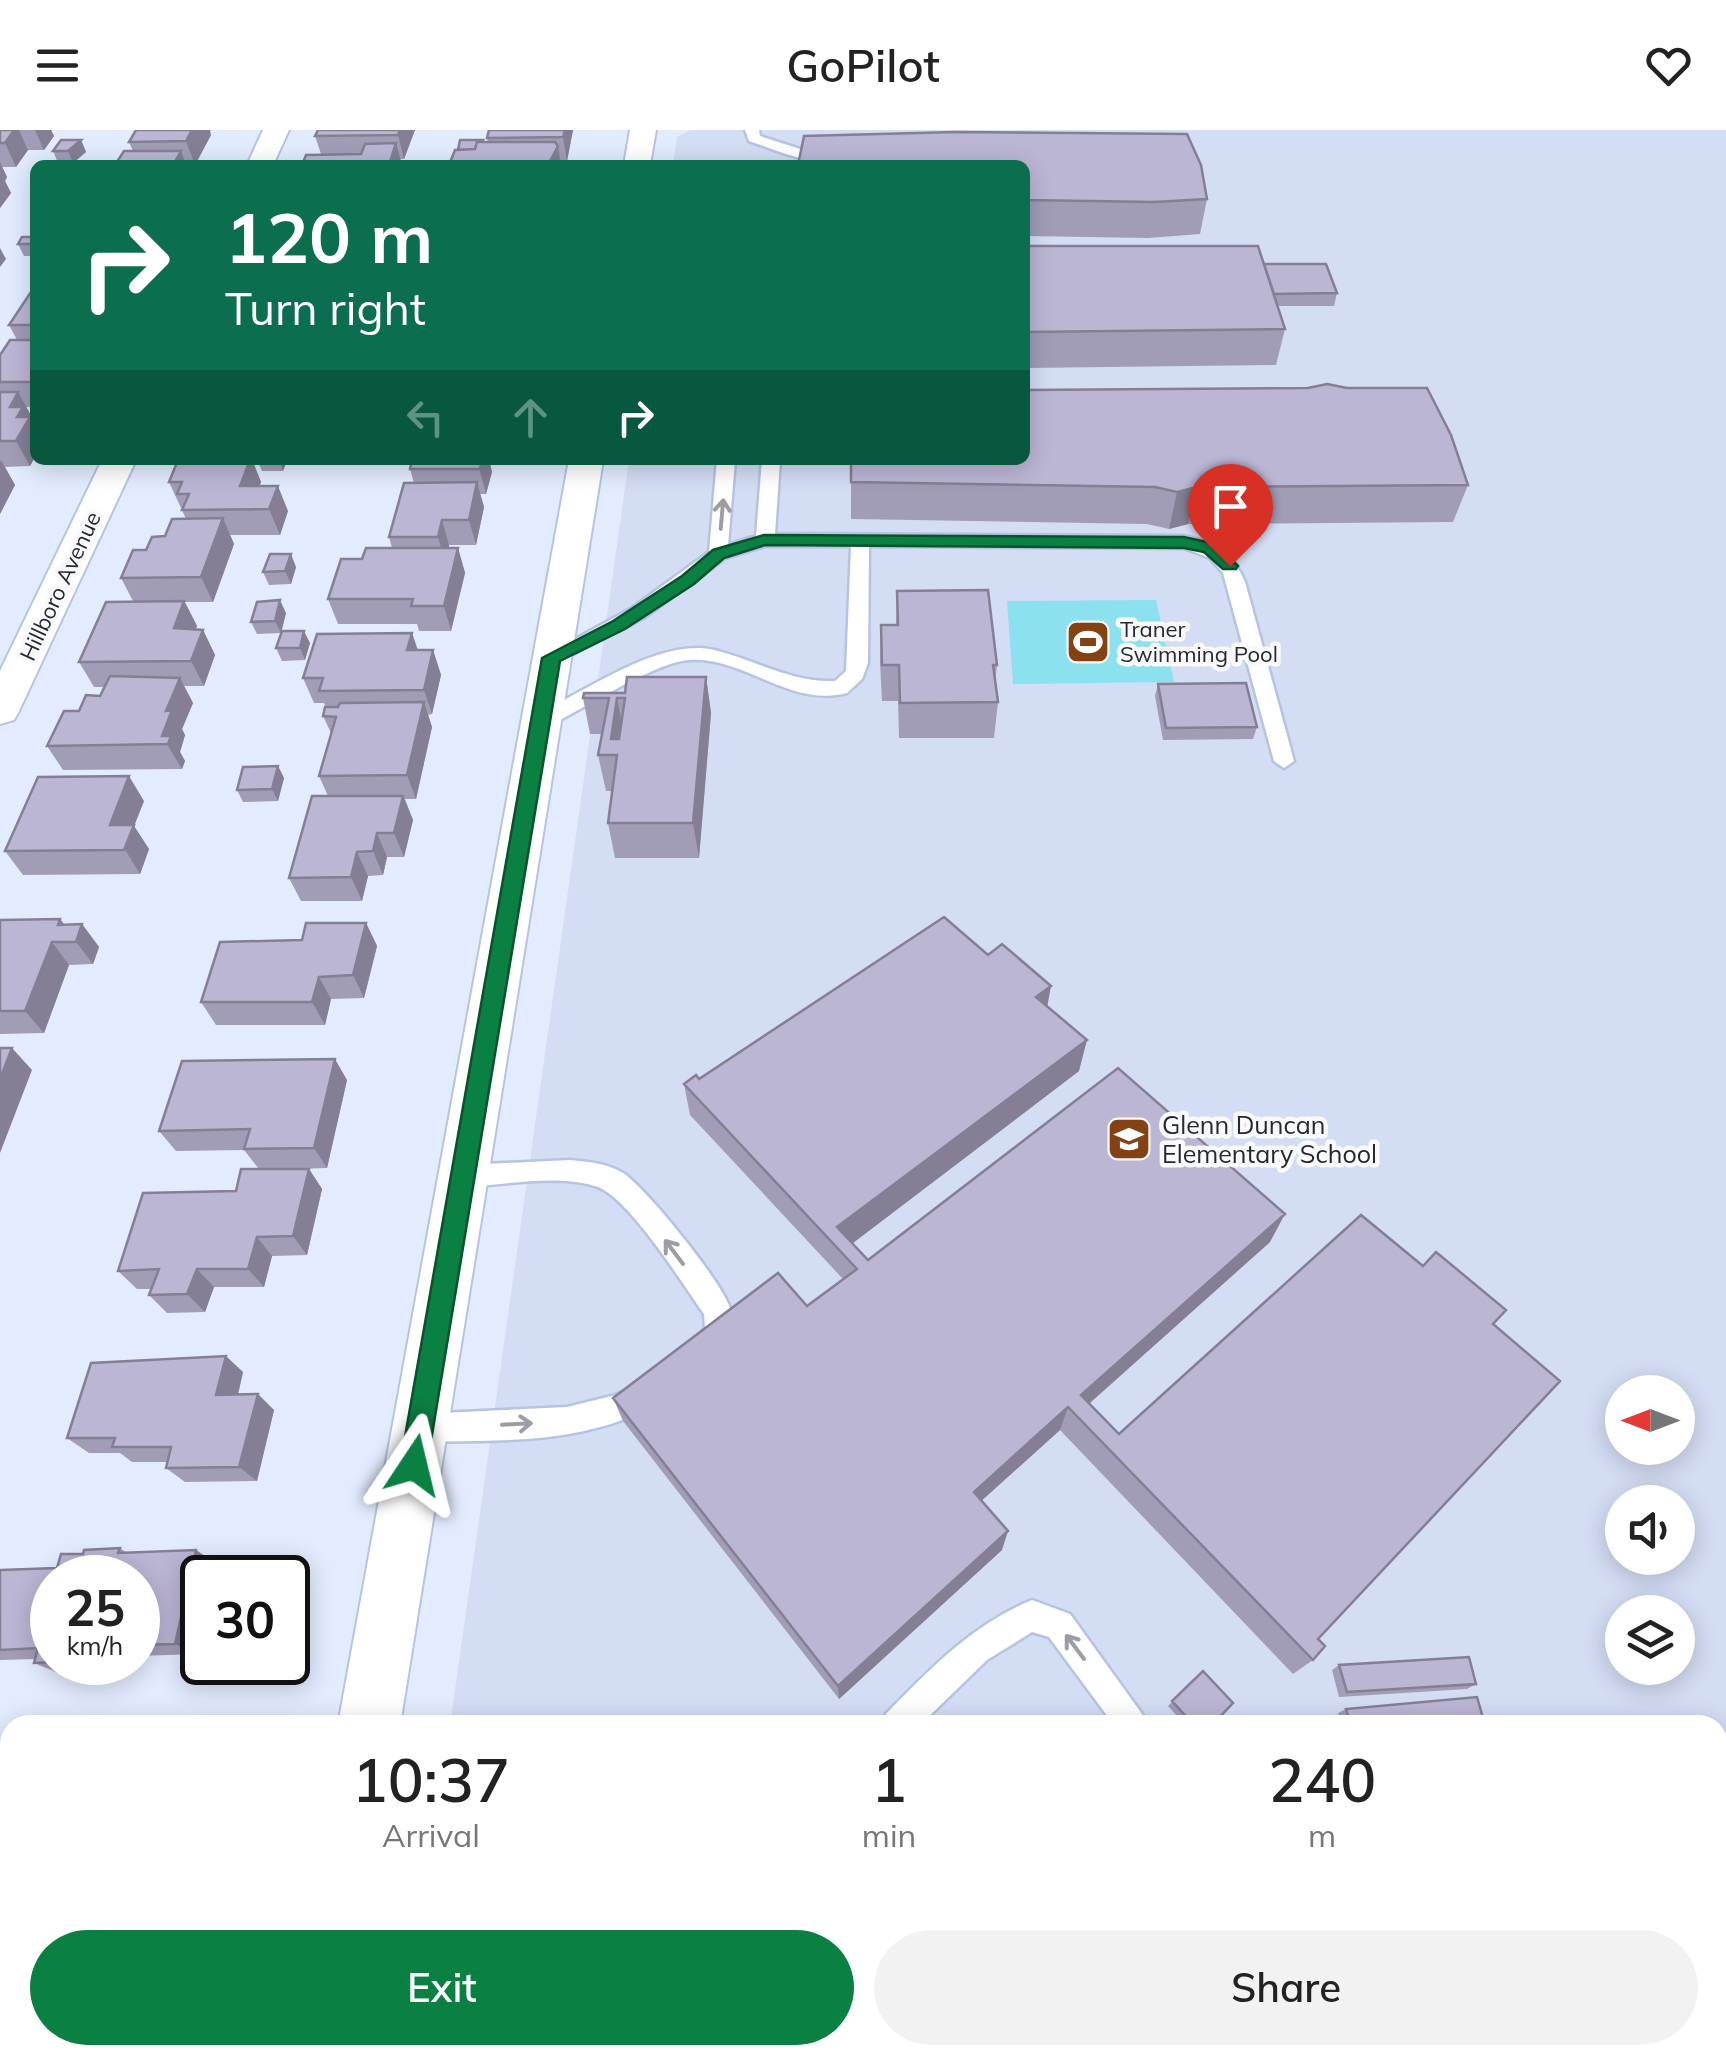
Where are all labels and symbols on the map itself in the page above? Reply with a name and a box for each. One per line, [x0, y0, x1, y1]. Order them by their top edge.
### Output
pin [1188, 464, 1273, 567]
one-way arrow [712, 499, 731, 531]
street label: Hillboro Avenue [13, 507, 107, 665]
place label: Traner Swimming Pool [1120, 615, 1278, 668]
sports icon: Traner Swimming Pool [1065, 619, 1111, 665]
place label: Glenn Duncan Elementary School [1162, 1109, 1377, 1169]
school or university icon: Glenn Duncan Elementary School [1106, 1116, 1152, 1162]
one-way arrow [664, 1239, 685, 1266]
north arrow [1605, 1375, 1695, 1465]
position arrow [362, 1413, 466, 1517]
one-way arrow [501, 1414, 533, 1433]
speed limit sign: 30 [180, 1555, 310, 1685]
one-way arrow [1065, 1634, 1086, 1661]

